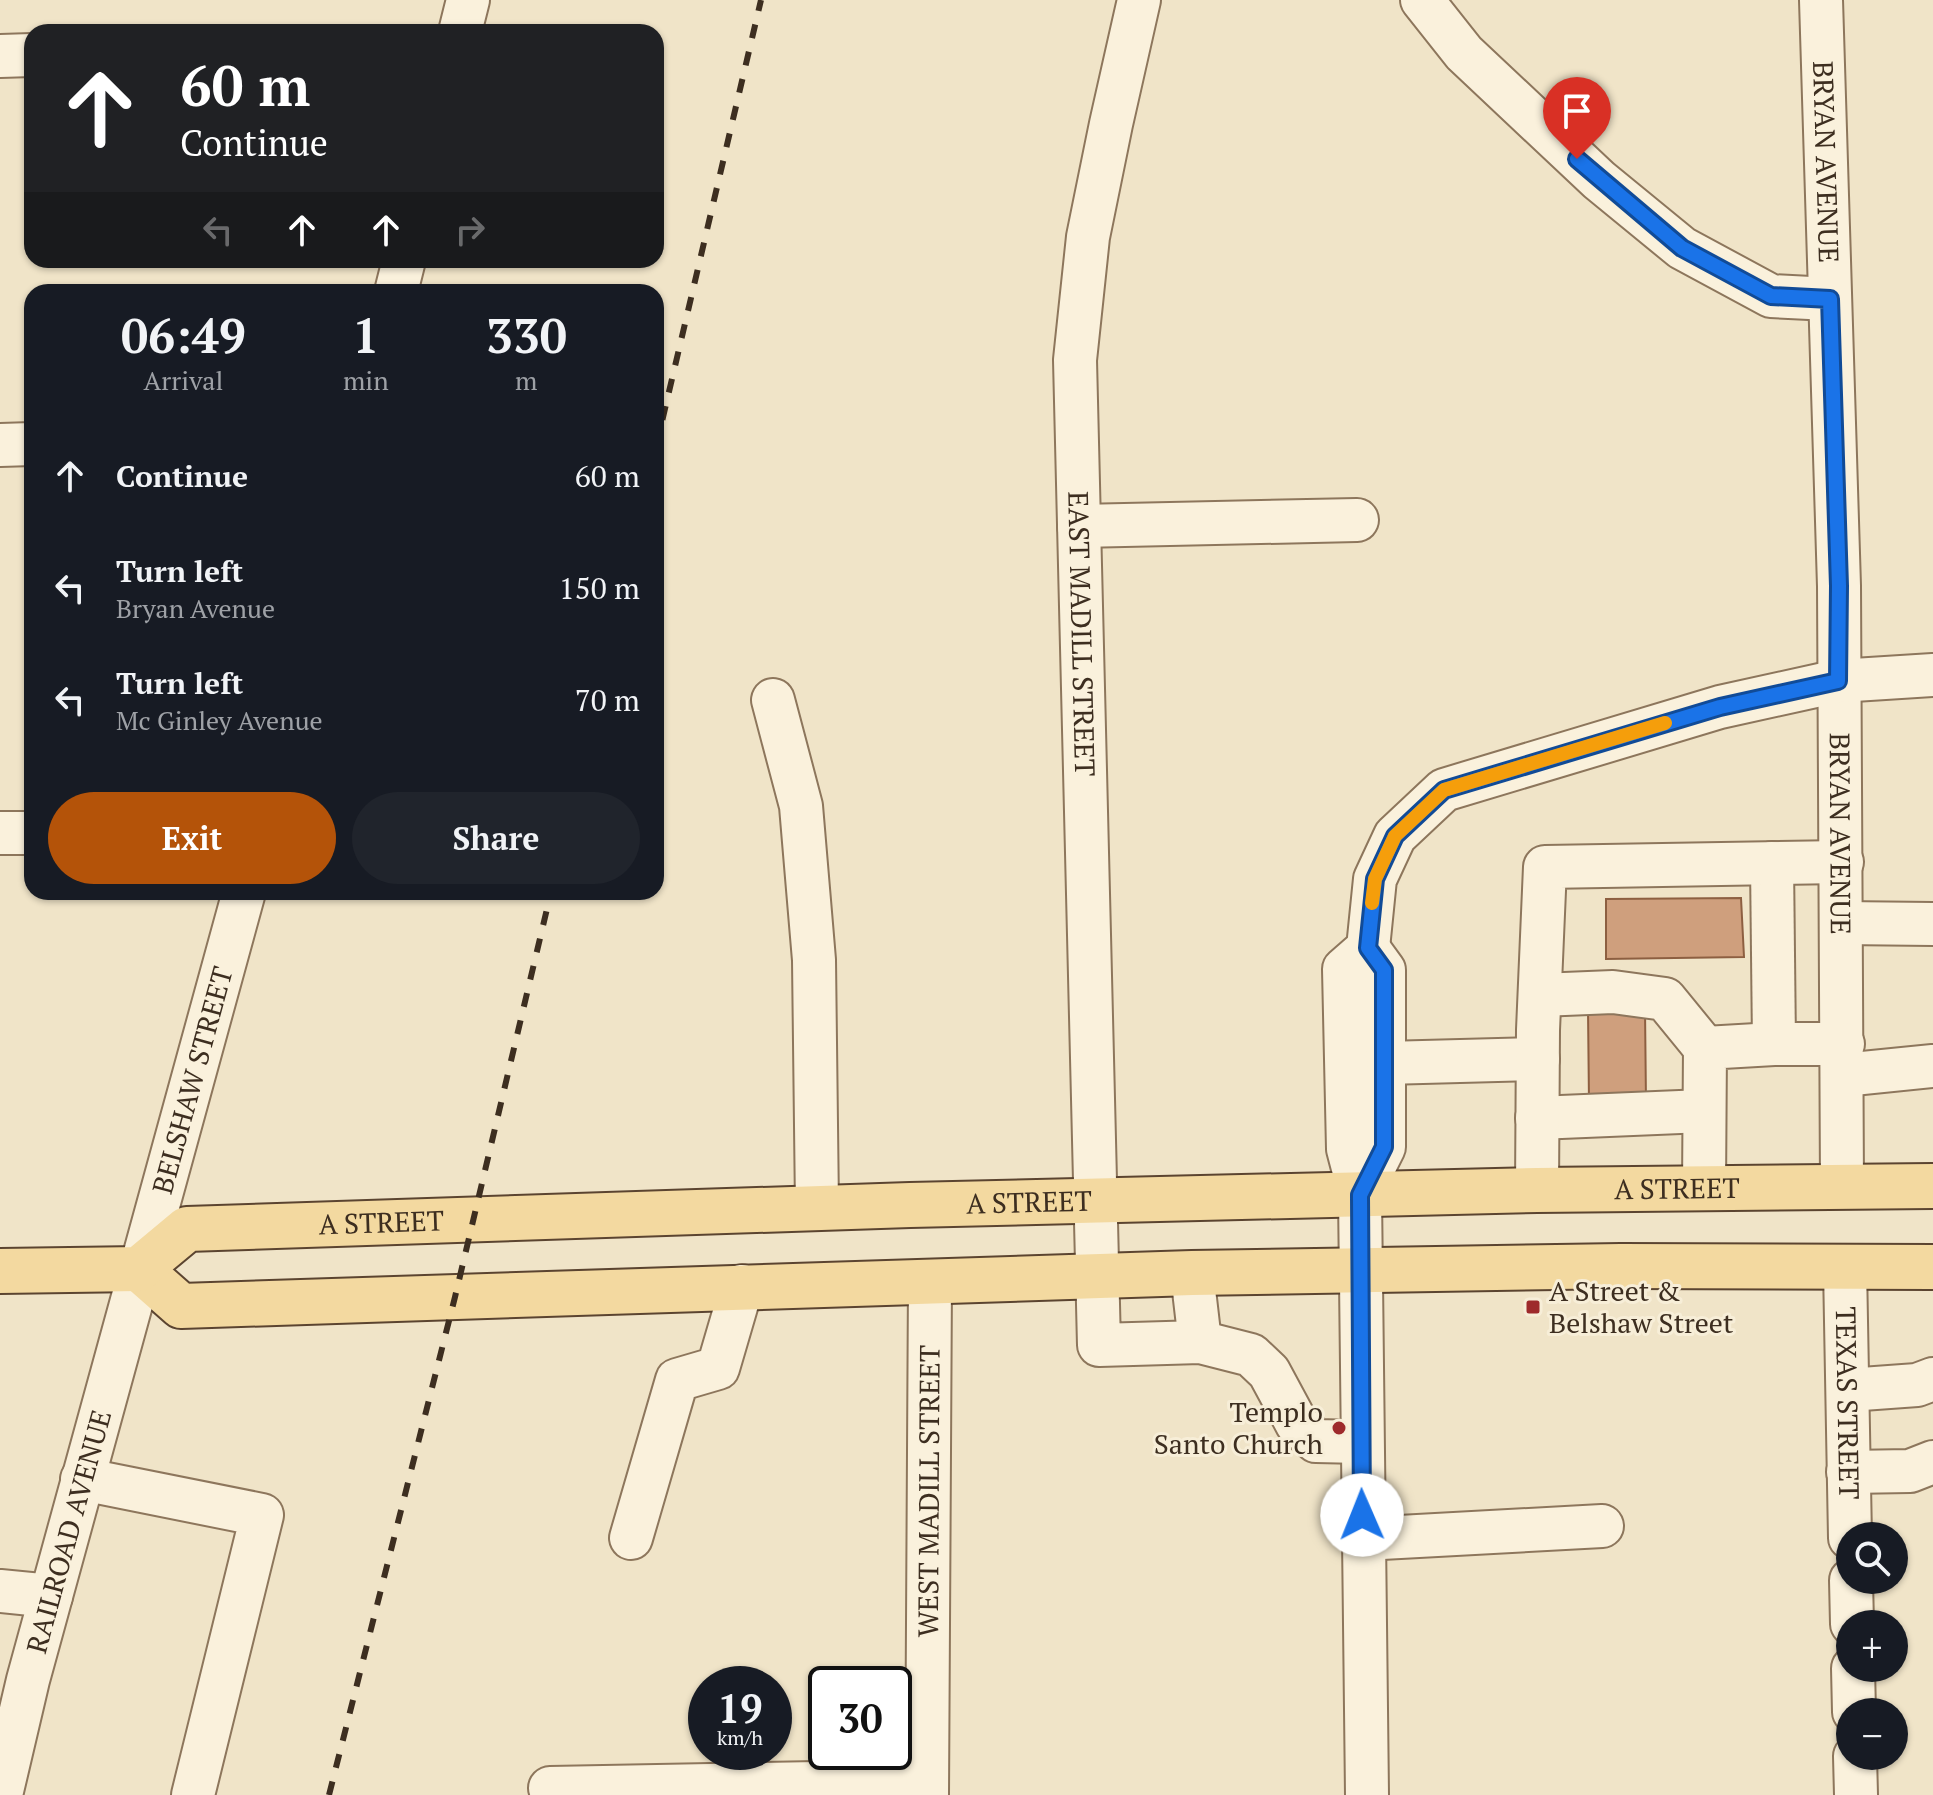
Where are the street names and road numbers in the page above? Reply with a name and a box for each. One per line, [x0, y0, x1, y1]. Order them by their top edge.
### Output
street label: BRYAN AVENUE [1805, 60, 1848, 263]
street label: EAST MADILL STREET [1060, 491, 1104, 777]
street label: BRYAN AVENUE [1822, 733, 1860, 935]
street label: BELSHAW STREET [143, 962, 241, 1198]
street label: A STREET [1614, 1169, 1740, 1207]
street label: A STREET [966, 1182, 1092, 1222]
street label: A STREET [318, 1201, 445, 1243]
street label: TEXAS STREET [1828, 1306, 1868, 1500]
street label: WEST MADILL STREET [909, 1345, 948, 1637]
street label: RAILROAD AVENUE [17, 1406, 119, 1657]

